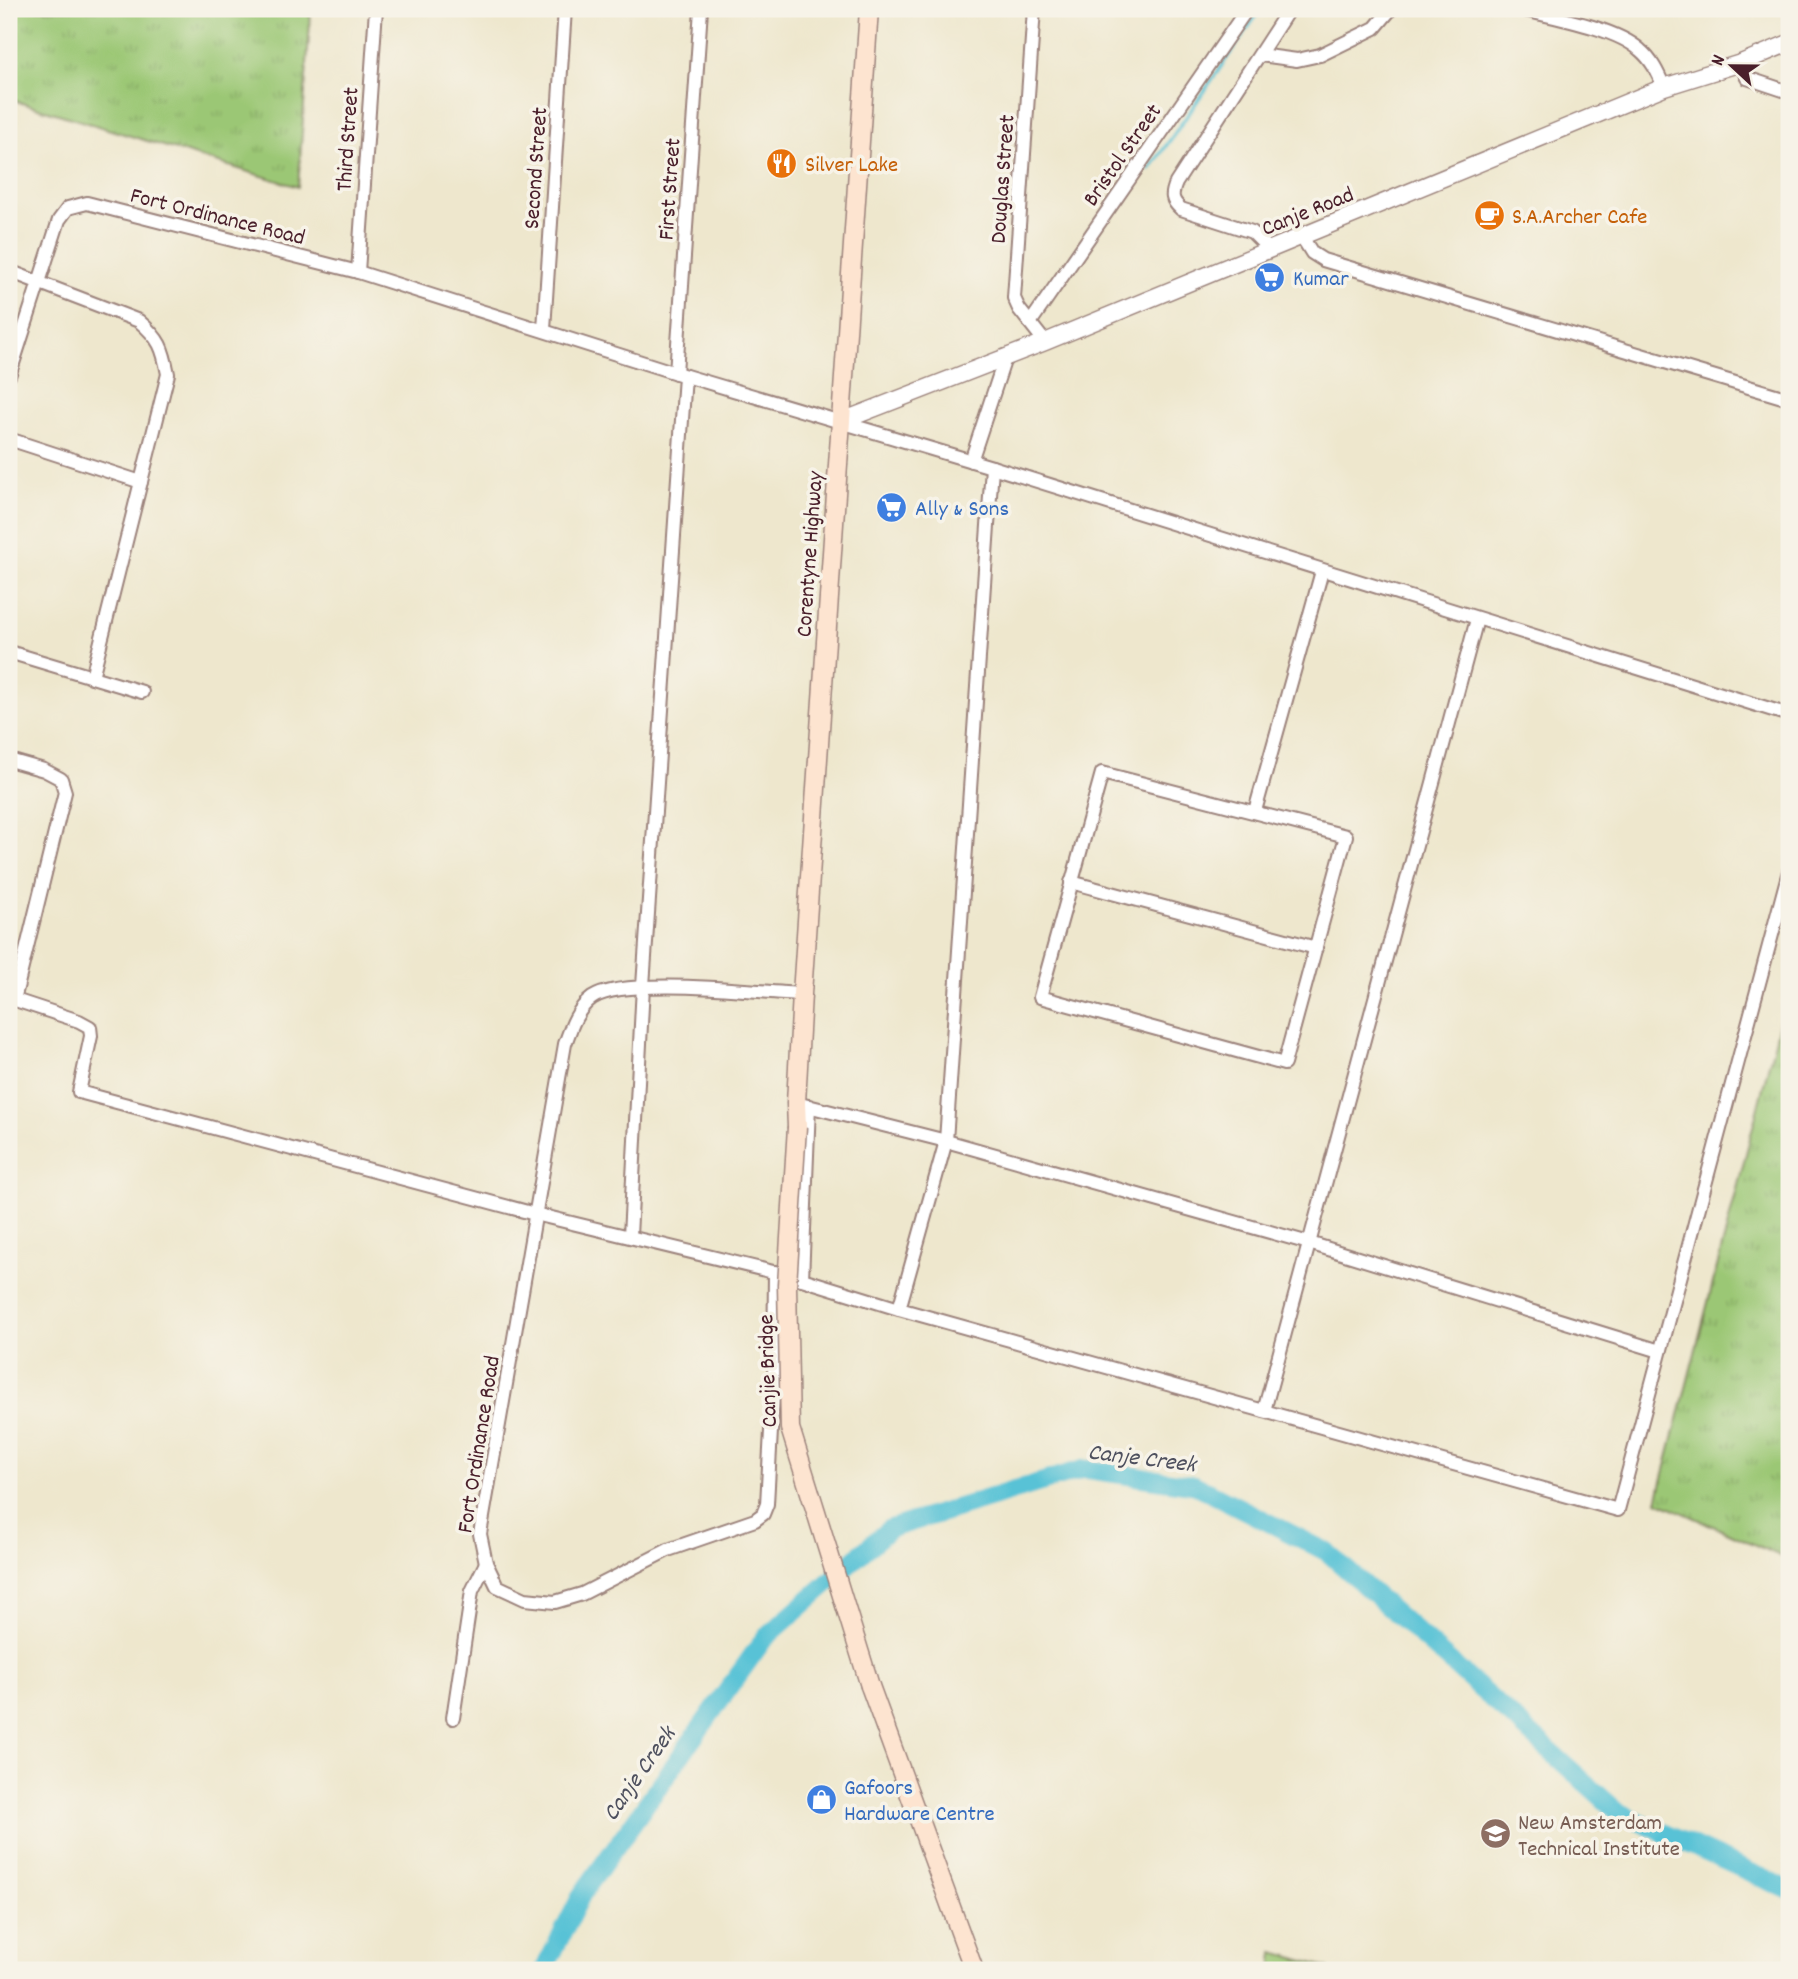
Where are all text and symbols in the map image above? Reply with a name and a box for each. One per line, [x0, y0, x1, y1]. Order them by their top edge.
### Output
north arrow [1696, 32, 1766, 102]
text: N [1705, 52, 1734, 70]
street label: Third Street [329, 86, 370, 192]
street label: Bristol Street [1076, 98, 1171, 214]
street label: Second Street [517, 106, 558, 230]
street label: Douglas Street [984, 114, 1025, 245]
street label: First Street [651, 137, 692, 241]
restaurant icon: Silver Lake [765, 146, 799, 180]
place label: Silver Lake [805, 150, 898, 183]
street label: Canje Road [1257, 180, 1360, 247]
street label: Fort Ordinance Road [126, 181, 308, 256]
cafe icon: S.A.Archer Cafe [1472, 198, 1506, 232]
place label: S.A.Archer Cafe [1512, 202, 1648, 235]
supermarket icon: Kumar [1253, 260, 1287, 294]
place label: Kumar [1293, 264, 1349, 297]
street label: Corentyne Highway [789, 470, 834, 638]
supermarket icon: Ally & Sons [875, 490, 909, 524]
place label: Ally & Sons [915, 494, 1009, 527]
street label: Canjie Bridge [751, 1314, 788, 1428]
street label: Fort Ordinance Road [450, 1353, 511, 1536]
water label: Canje Creek [1086, 1437, 1200, 1484]
water label: Canje Creek [595, 1719, 687, 1829]
place label: Gafoors Hardware Centre [844, 1773, 995, 1832]
shop icon: Gafoors Hardware Centre [804, 1782, 838, 1816]
place label: New Amsterdam Technical Institute [1518, 1808, 1680, 1867]
school or university icon: New Amsterdam Technical Institute [1478, 1817, 1512, 1851]

